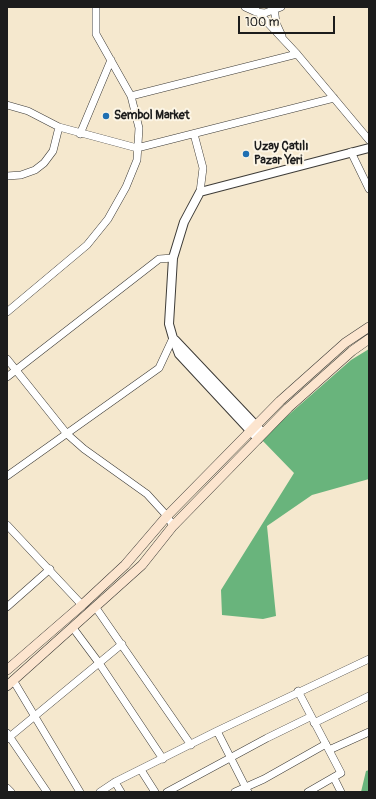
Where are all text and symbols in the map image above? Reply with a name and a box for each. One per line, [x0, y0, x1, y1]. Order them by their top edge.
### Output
scale bar [240, 8, 337, 34]
text: 100 m [245, 15, 279, 30]
place label: Sembol Market [114, 109, 190, 123]
marker: Sembol Market [101, 111, 111, 121]
place label: Uzay Çatılı Pazar Yeri [254, 140, 308, 168]
marker: Uzay Çatılı Pazar Yeri [241, 149, 251, 159]

